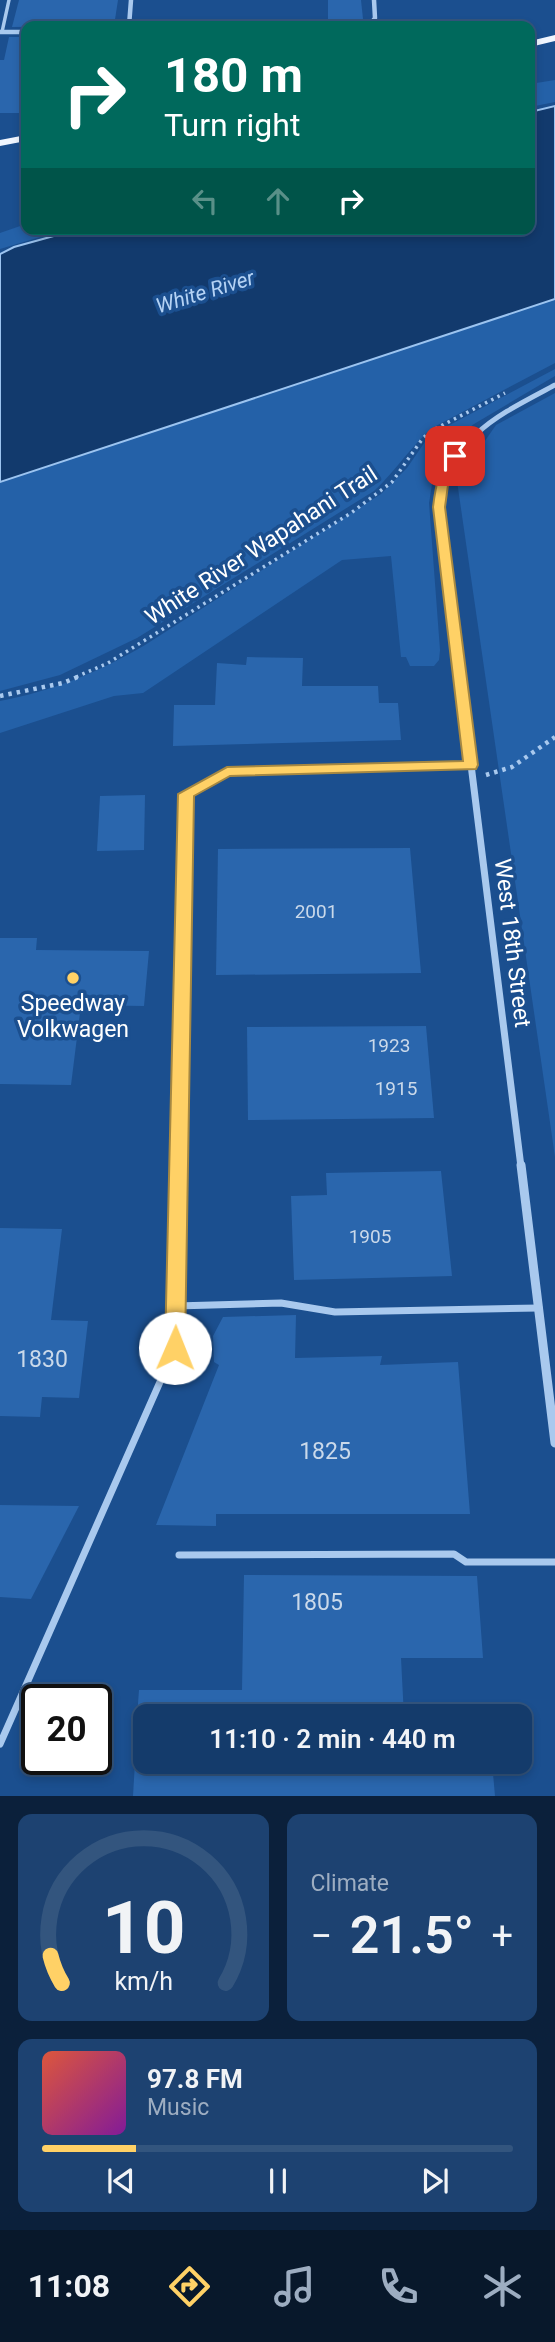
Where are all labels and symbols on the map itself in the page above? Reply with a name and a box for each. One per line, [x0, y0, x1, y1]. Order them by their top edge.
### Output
water label: White River [153, 265, 258, 318]
pin [425, 426, 485, 486]
street label: White River Wapahani Trail [140, 460, 382, 631]
street label: West 18th Street [489, 857, 536, 1029]
house number: 2001 [295, 900, 337, 923]
marker: Speedway Volkwagen [65, 970, 81, 986]
place label: Speedway Volkwagen [17, 990, 129, 1043]
house number: 1923 [368, 1034, 410, 1057]
house number: 1915 [375, 1077, 417, 1100]
house number: 1905 [349, 1225, 391, 1248]
position arrow [138, 1311, 212, 1385]
house number: 1830 [16, 1346, 68, 1373]
house number: 1825 [299, 1438, 351, 1465]
house number: 1805 [291, 1589, 343, 1616]
speed limit sign: 20 [21, 1684, 112, 1775]

